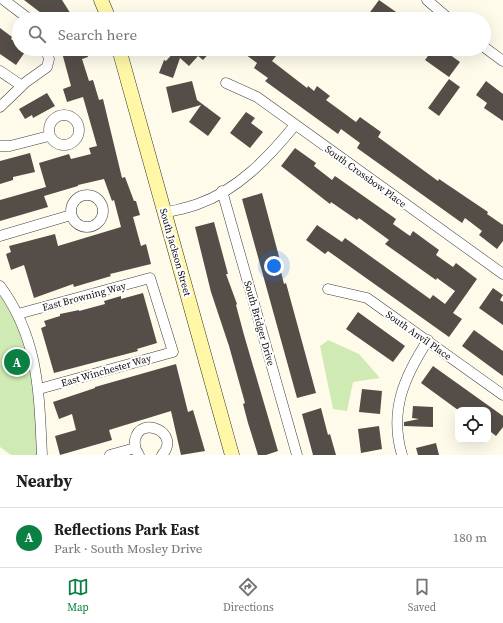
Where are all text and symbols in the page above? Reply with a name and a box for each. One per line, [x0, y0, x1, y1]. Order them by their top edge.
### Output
search box [12, 12, 491, 56]
icon: search [26, 23, 48, 45]
text: Search here [58, 24, 137, 45]
street label: South Crossbow Place [322, 142, 409, 210]
street label: South Jackson Street [157, 207, 194, 298]
your location [264, 256, 284, 276]
street label: East Browning Way [41, 279, 128, 314]
street label: South Bridger Drive [241, 279, 278, 367]
street label: South Anvil Place [383, 308, 454, 363]
pin: A [4, 347, 30, 377]
street label: East Winchester Way [60, 351, 153, 390]
map controls [455, 407, 491, 443]
button: locate [455, 407, 491, 443]
text: Nearby [16, 469, 72, 493]
text: Reflections Park East [54, 519, 199, 540]
text: A [25, 529, 33, 546]
text: 180 m [453, 529, 487, 546]
text: Park · South Mosley Drive [54, 540, 202, 557]
tab: Map [67, 576, 89, 615]
tab: Directions [223, 576, 274, 615]
tab: Saved [408, 576, 436, 615]

